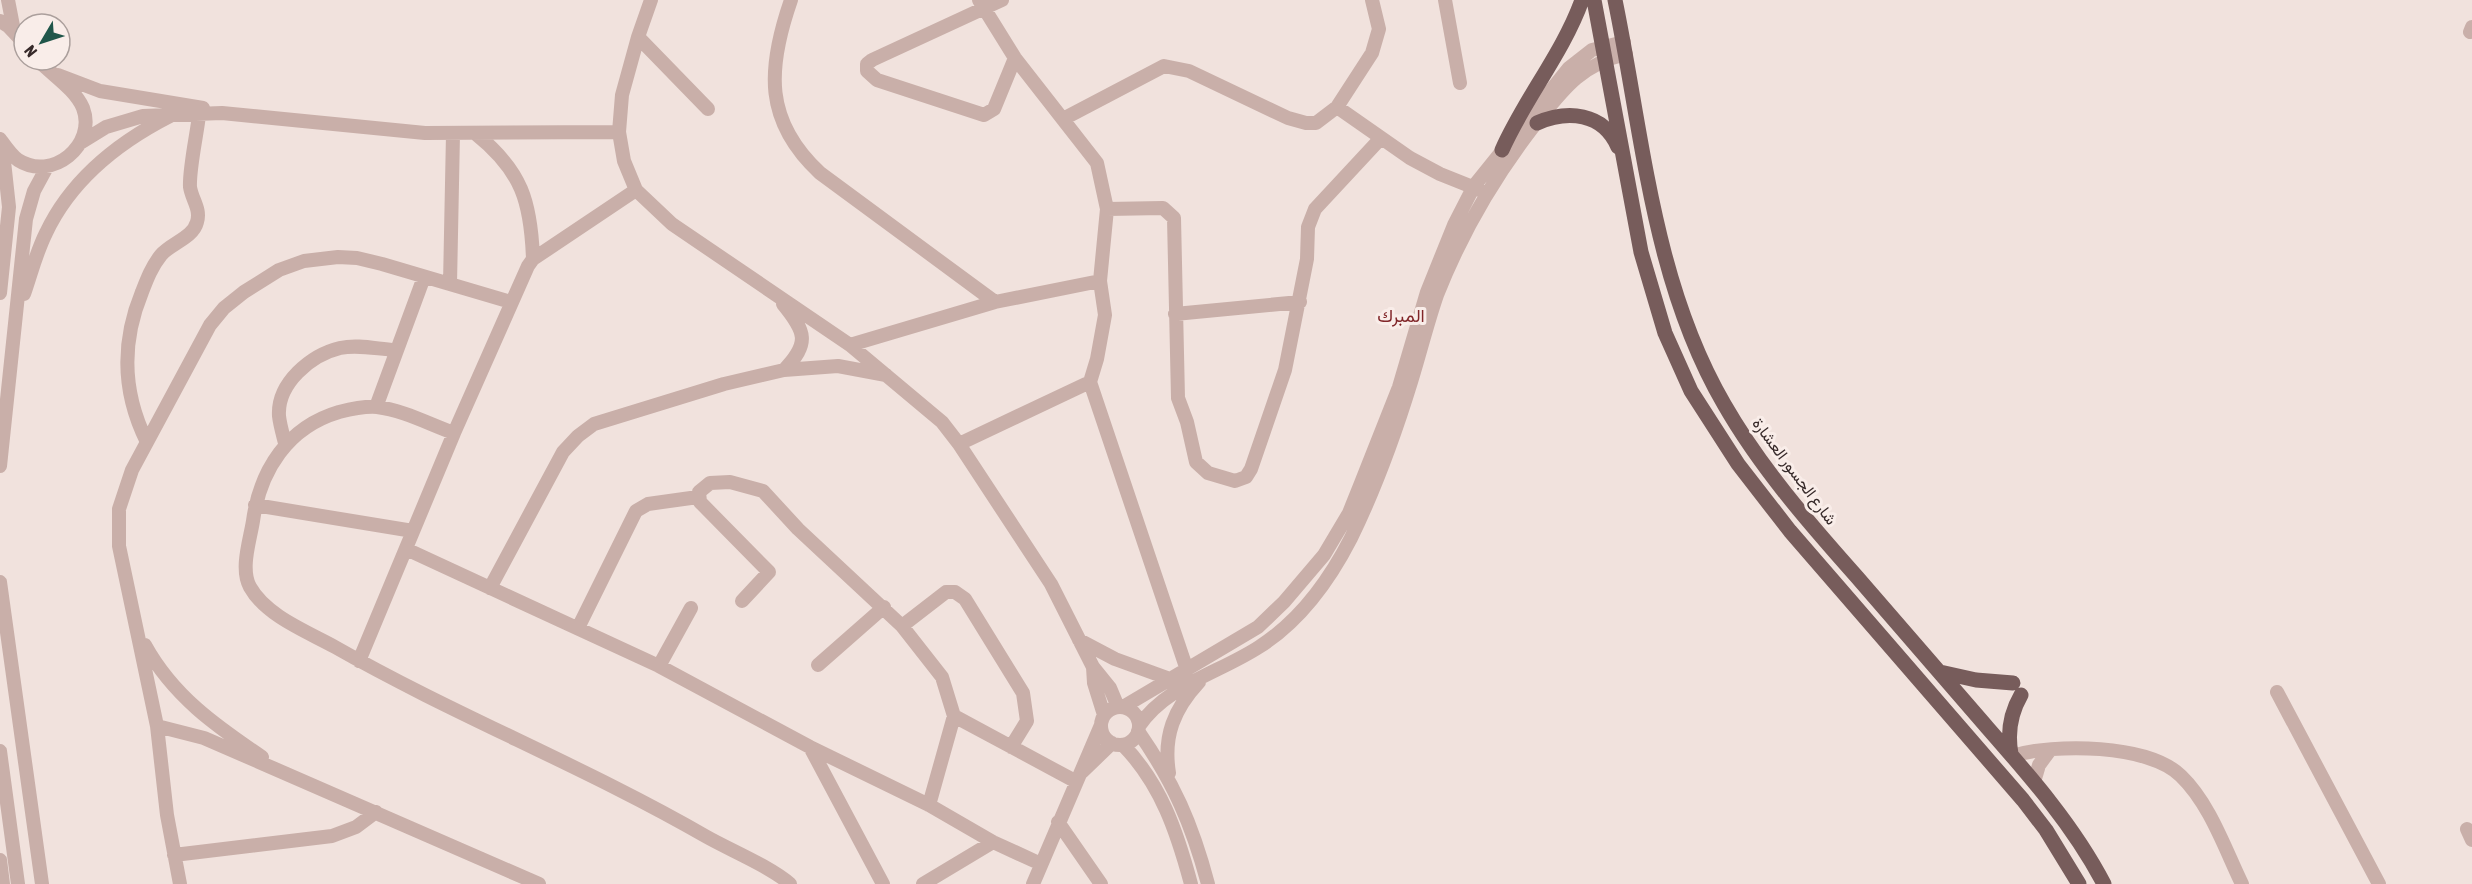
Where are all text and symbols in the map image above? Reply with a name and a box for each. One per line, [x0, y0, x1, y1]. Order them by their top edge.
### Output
north arrow [12, 12, 72, 72]
text: N [20, 42, 40, 61]
district label: المبرك [1377, 305, 1425, 327]
street label: شارع الجسور العشارة [1747, 414, 1841, 530]

